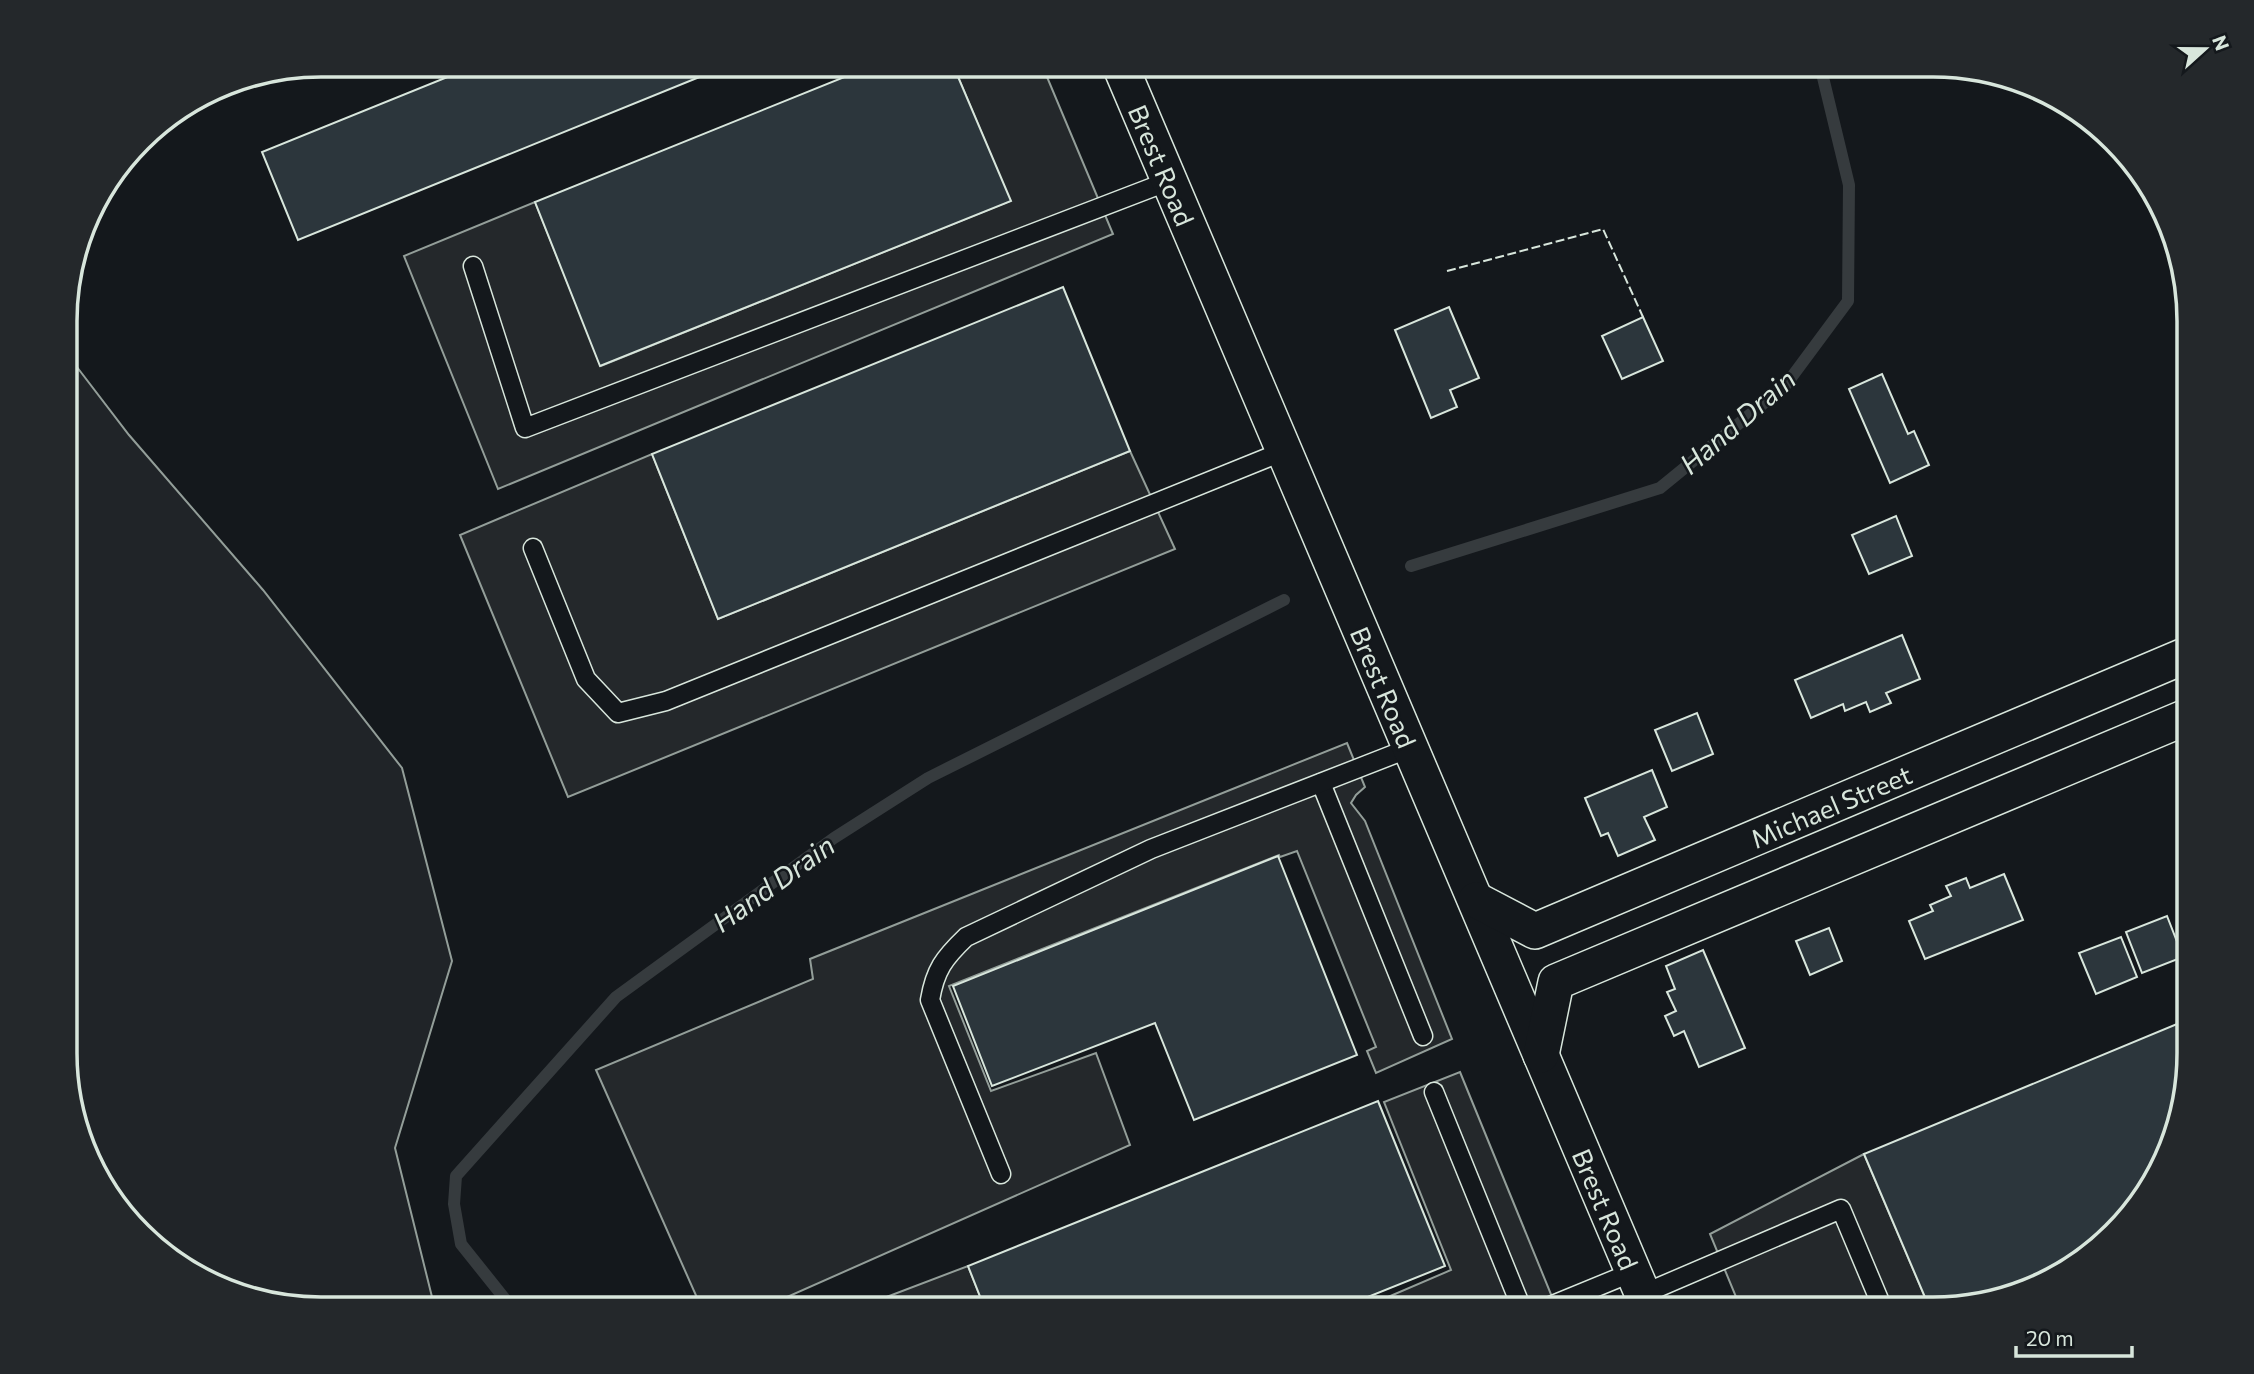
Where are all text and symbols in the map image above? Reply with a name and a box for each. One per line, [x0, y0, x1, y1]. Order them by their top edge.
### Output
north arrow [2170, 14, 2240, 84]
text: N [2208, 32, 2235, 54]
street label: Brest Road [1123, 100, 1201, 230]
water label: Hand Drain [1672, 361, 1802, 481]
street label: Brest Road [1345, 622, 1423, 752]
street label: Michael Street [1746, 758, 1916, 854]
water label: Hand Drain [705, 827, 841, 939]
street label: Brest Road [1567, 1144, 1645, 1274]
scale bar [2016, 1314, 2132, 1358]
text: 20 m [2026, 1325, 2074, 1350]

